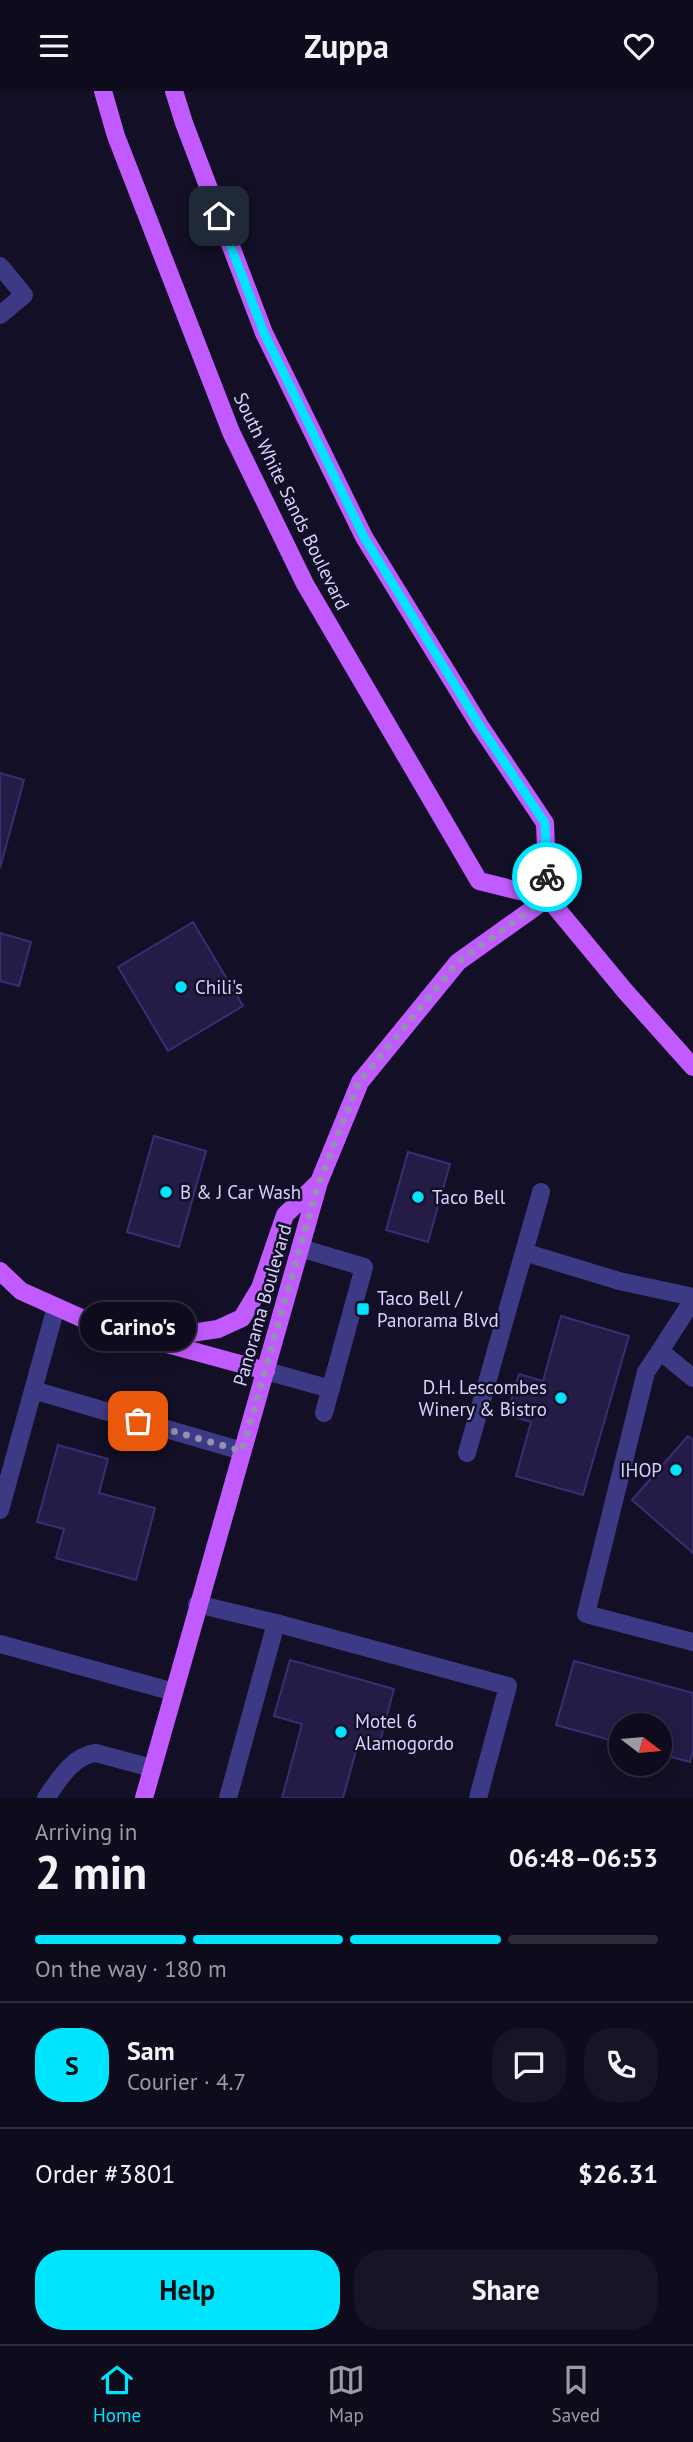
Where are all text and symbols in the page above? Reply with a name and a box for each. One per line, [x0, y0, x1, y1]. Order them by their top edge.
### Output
text: Zuppa [304, 25, 389, 67]
icon: menu [35, 27, 73, 65]
icon: heart [620, 27, 658, 65]
pin [189, 186, 249, 246]
icon: home [200, 197, 238, 235]
street label: South White Sands Boulevard [229, 388, 355, 614]
courier [512, 842, 582, 912]
icon: bike [528, 858, 566, 896]
place label: Chili's [195, 975, 243, 999]
marker: Chili's [173, 979, 189, 995]
place label: B & J Car Wash [180, 1180, 301, 1204]
marker: B & J Car Wash [158, 1184, 174, 1200]
place label: Taco Bell [432, 1185, 506, 1209]
marker: Taco Bell [410, 1189, 426, 1205]
street label: Panorama Boulevard [227, 1221, 297, 1389]
place label: Taco Bell / Panorama Blvd [377, 1286, 499, 1332]
marker: Taco Bell / Panorama Blvd [355, 1301, 371, 1317]
callout: Carino's [80, 1302, 196, 1351]
text: Carino's [100, 1312, 176, 1341]
place label: D.H. Lescombes Winery & Bistro [419, 1375, 547, 1421]
marker: D.H. Lescombes Winery & Bistro [553, 1390, 569, 1406]
pin [108, 1391, 168, 1451]
icon: bag [119, 1402, 157, 1440]
place label: IHOP [620, 1458, 662, 1482]
marker: IHOP [668, 1462, 684, 1478]
place label: Motel 6 Alamogordo [355, 1709, 454, 1755]
north arrow [609, 1713, 672, 1776]
map controls [609, 1713, 672, 1776]
marker: Motel 6 Alamogordo [333, 1724, 349, 1740]
text: Arriving in [35, 1817, 137, 1846]
text: 06:48–06:53 [509, 1841, 658, 1874]
text: 2 min [35, 1842, 147, 1902]
text: On the way · 180 m [35, 1954, 227, 1983]
button: chat [492, 2028, 566, 2102]
button: phone [584, 2028, 658, 2102]
text: Sam [127, 2034, 175, 2067]
text: S [65, 2049, 79, 2082]
text: Courier · 4.7 [127, 2067, 246, 2096]
text: Order #3801 [35, 2157, 175, 2190]
text: $26.31 [578, 2157, 658, 2190]
button: Help [35, 2250, 340, 2330]
button: Share [354, 2250, 658, 2330]
tab: Home [93, 2361, 141, 2427]
tab: Map [327, 2361, 365, 2427]
tab: Saved [552, 2361, 600, 2427]

